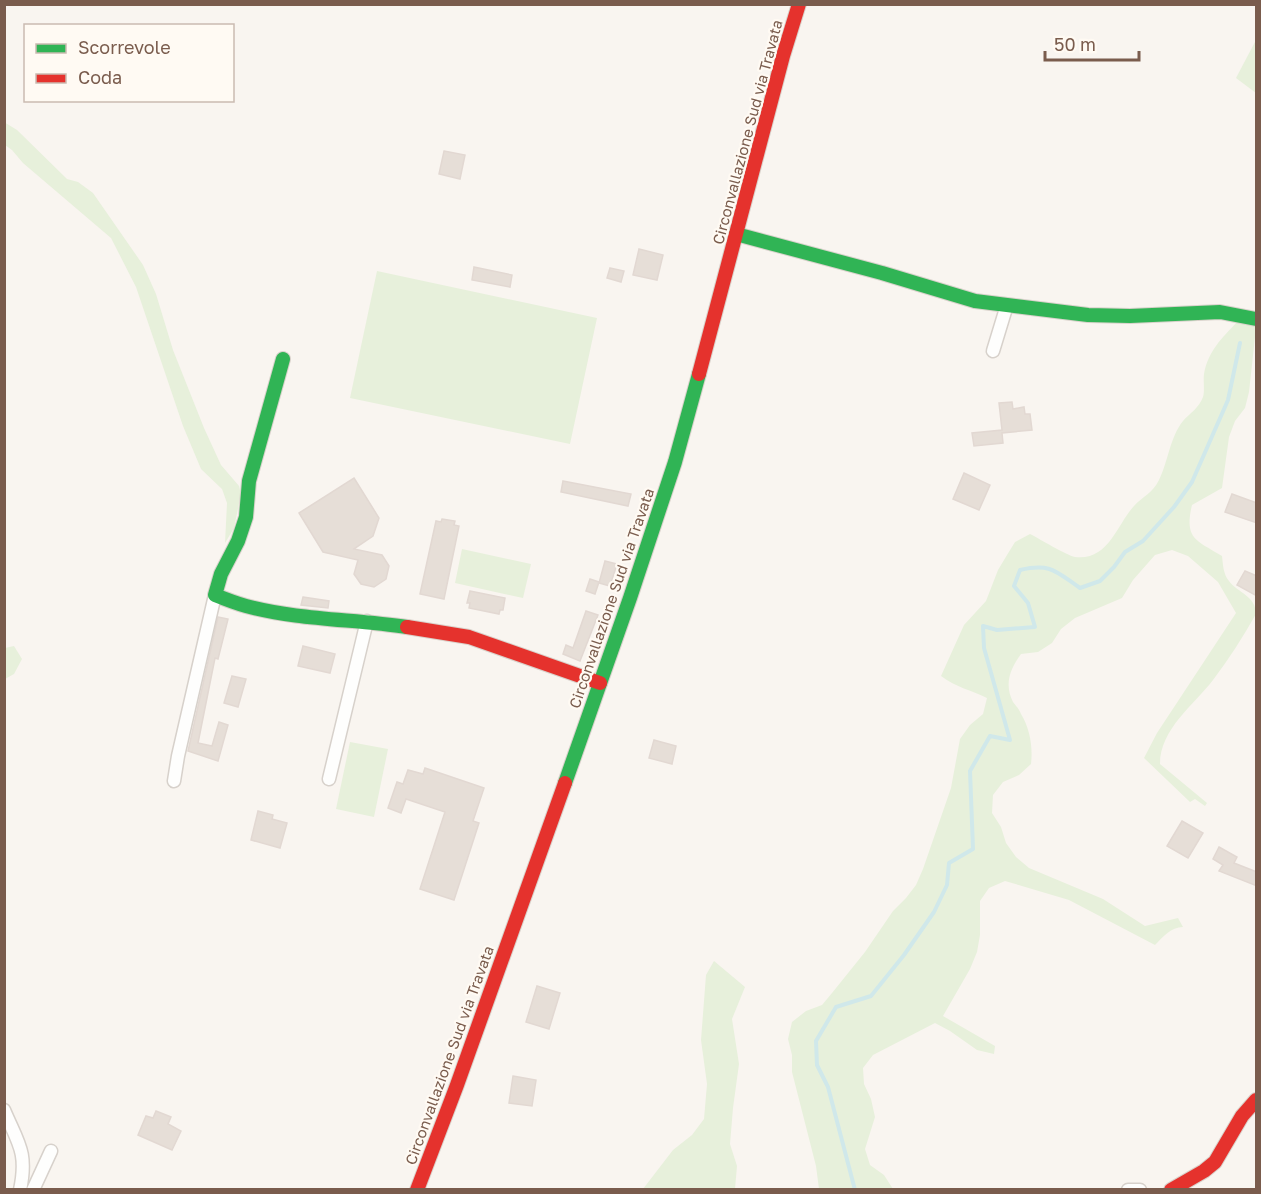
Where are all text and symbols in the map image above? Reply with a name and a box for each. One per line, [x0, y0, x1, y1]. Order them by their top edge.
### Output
street label: Circonvallazione Sud via Travata [708, 18, 786, 246]
legend [24, 24, 234, 102]
scale bar [1045, 24, 1140, 62]
text: 50 m [1054, 33, 1096, 55]
text: Scorrevole [78, 36, 171, 58]
text: Coda [78, 66, 122, 88]
street label: Circonvallazione Sud via Travata [565, 486, 657, 710]
street label: Circonvallazione Sud via Travata [401, 943, 497, 1167]

